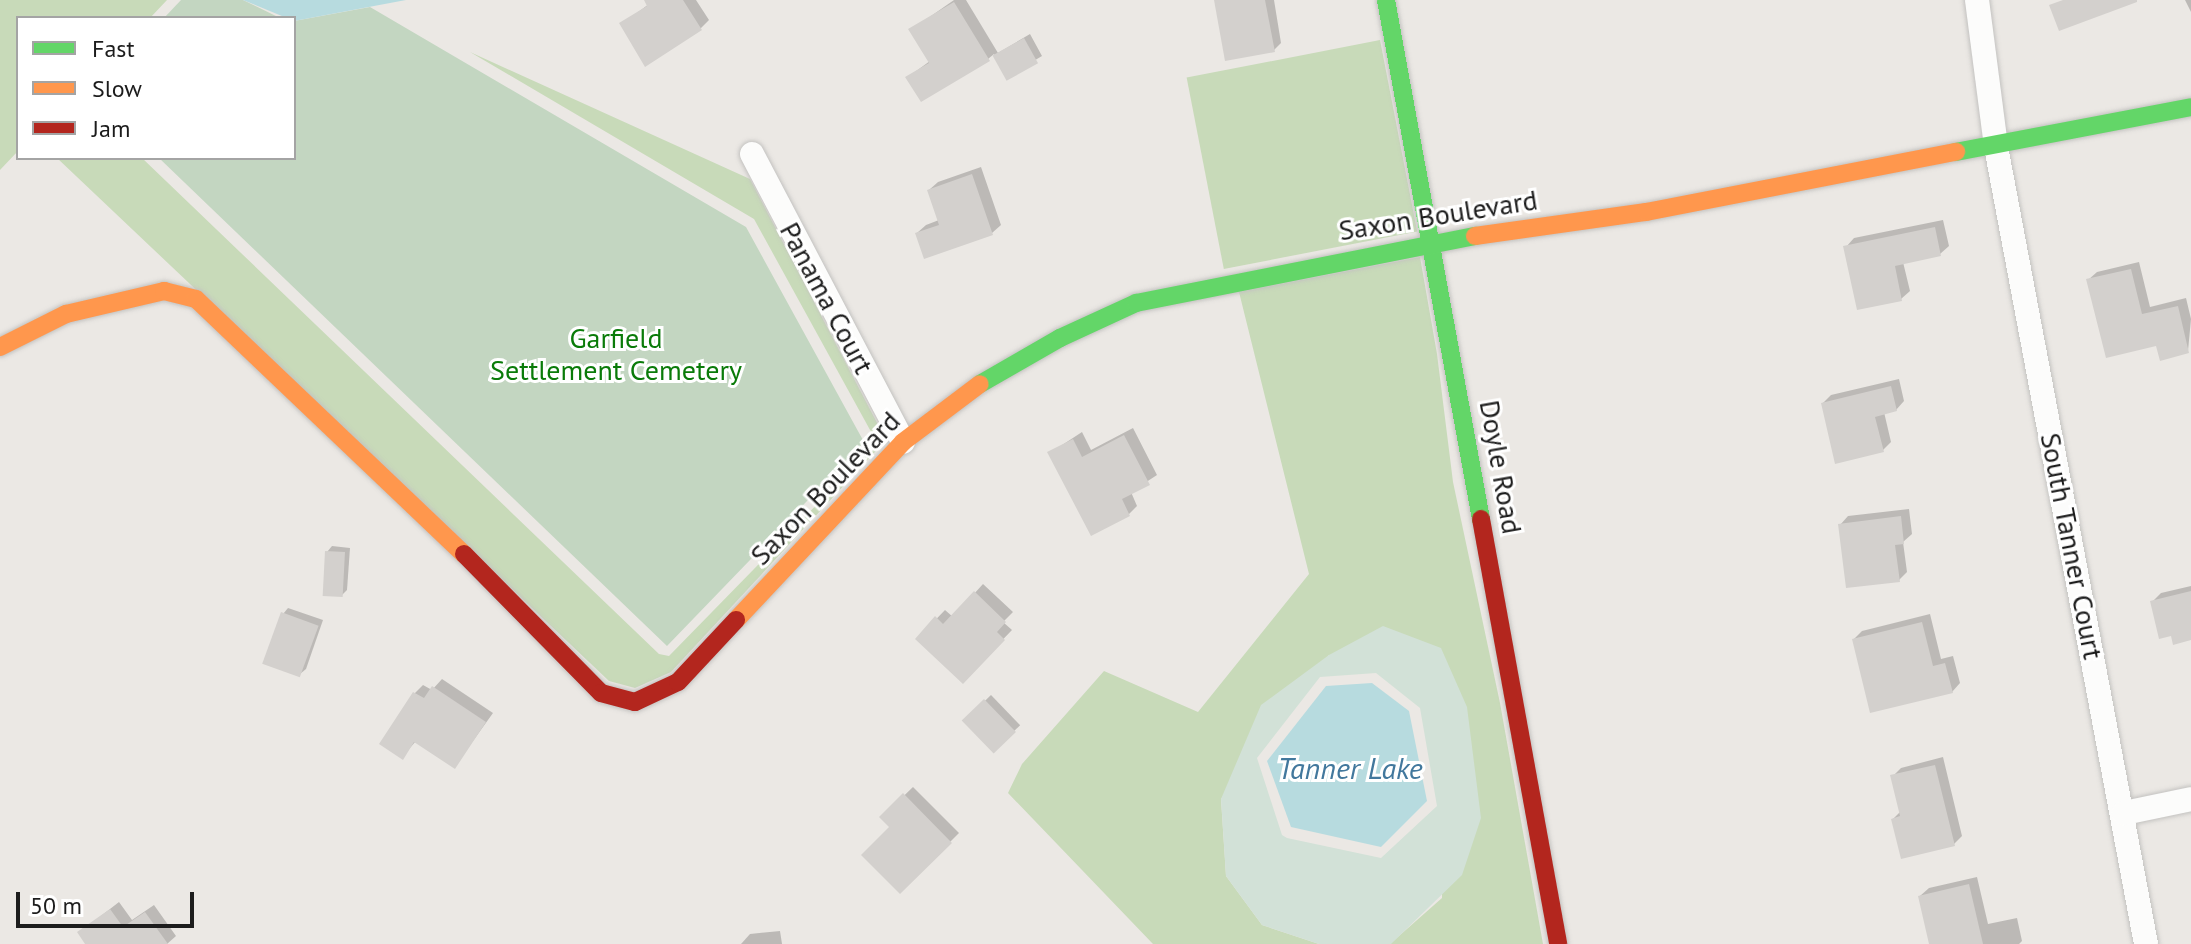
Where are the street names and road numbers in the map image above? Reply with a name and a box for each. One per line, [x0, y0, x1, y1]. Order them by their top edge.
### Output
street label: Saxon Boulevard [1336, 183, 1540, 247]
street label: Panama Court [773, 216, 881, 380]
street label: Doyle Road [1473, 398, 1529, 536]
street label: Saxon Boulevard [743, 404, 907, 572]
street label: South Tanner Court [2034, 430, 2110, 662]

